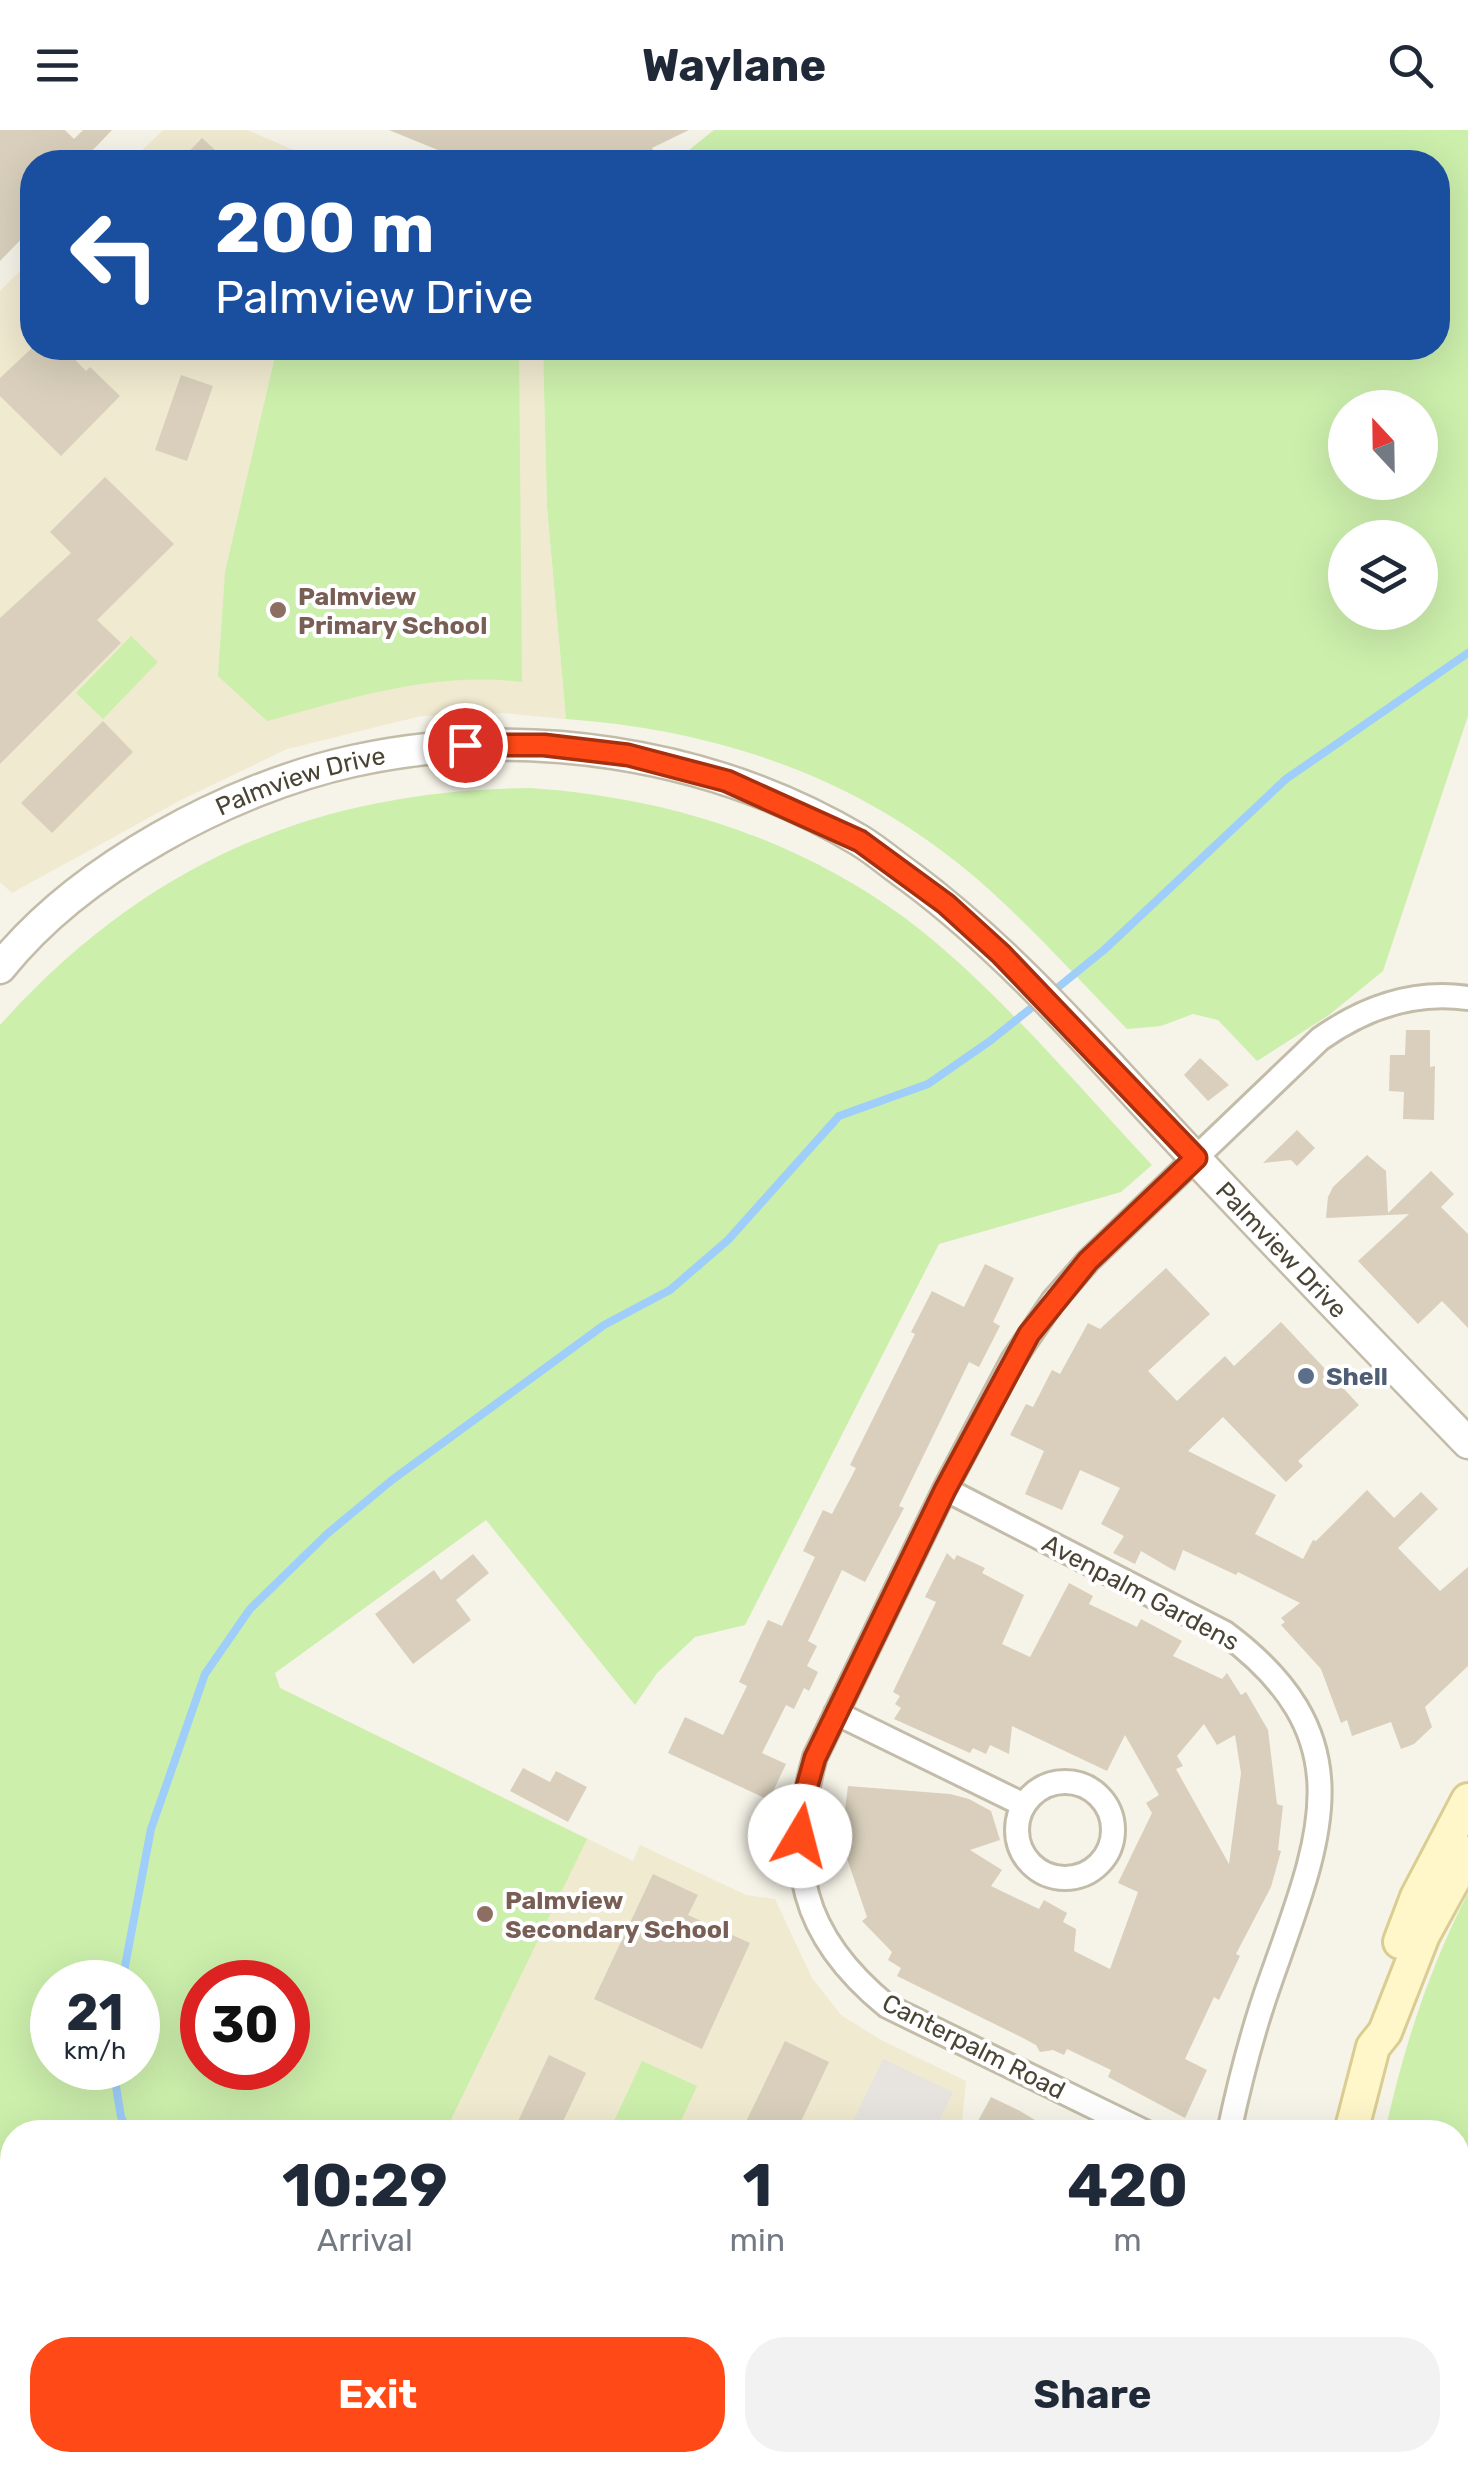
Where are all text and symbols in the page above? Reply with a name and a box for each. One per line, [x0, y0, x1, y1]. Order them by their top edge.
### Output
icon: menu [30, 38, 85, 93]
icon: search [1383, 38, 1438, 93]
text: Waylane [642, 39, 826, 92]
text: 200 m [215, 187, 435, 270]
icon: left [50, 190, 180, 320]
text: Palmview Drive [215, 271, 533, 324]
north arrow [1328, 390, 1438, 500]
map controls [1328, 390, 1438, 630]
button: layers [1328, 520, 1438, 630]
place label: Palmview Primary School [298, 582, 487, 640]
marker: Palmview Primary School [267, 599, 289, 621]
pin [423, 703, 508, 788]
icon: arrive [438, 718, 493, 773]
street label: Palmview Drive [211, 741, 388, 822]
street label: Palmview Drive [1210, 1176, 1353, 1324]
place label: Shell [1326, 1362, 1388, 1391]
marker: Shell [1295, 1365, 1317, 1387]
street label: Avenpalm Gardens [1038, 1528, 1244, 1657]
position arrow [748, 1784, 852, 1888]
place label: Palmview Secondary School [505, 1886, 729, 1944]
marker: Palmview Secondary School [474, 1903, 496, 1925]
speed limit sign: 30 [180, 1960, 310, 2090]
text: 21 [66, 1983, 124, 2043]
street label: Canterpalm Road [878, 1988, 1070, 2105]
text: km/h [64, 2036, 126, 2065]
text: 10:29 [282, 2150, 448, 2221]
text: 1 [742, 2150, 772, 2221]
text: 420 [1067, 2150, 1188, 2221]
text: Arrival [317, 2221, 413, 2259]
text: min [730, 2221, 785, 2259]
text: m [1113, 2221, 1142, 2259]
button: Exit [30, 2337, 725, 2452]
button: Share [745, 2337, 1440, 2452]

